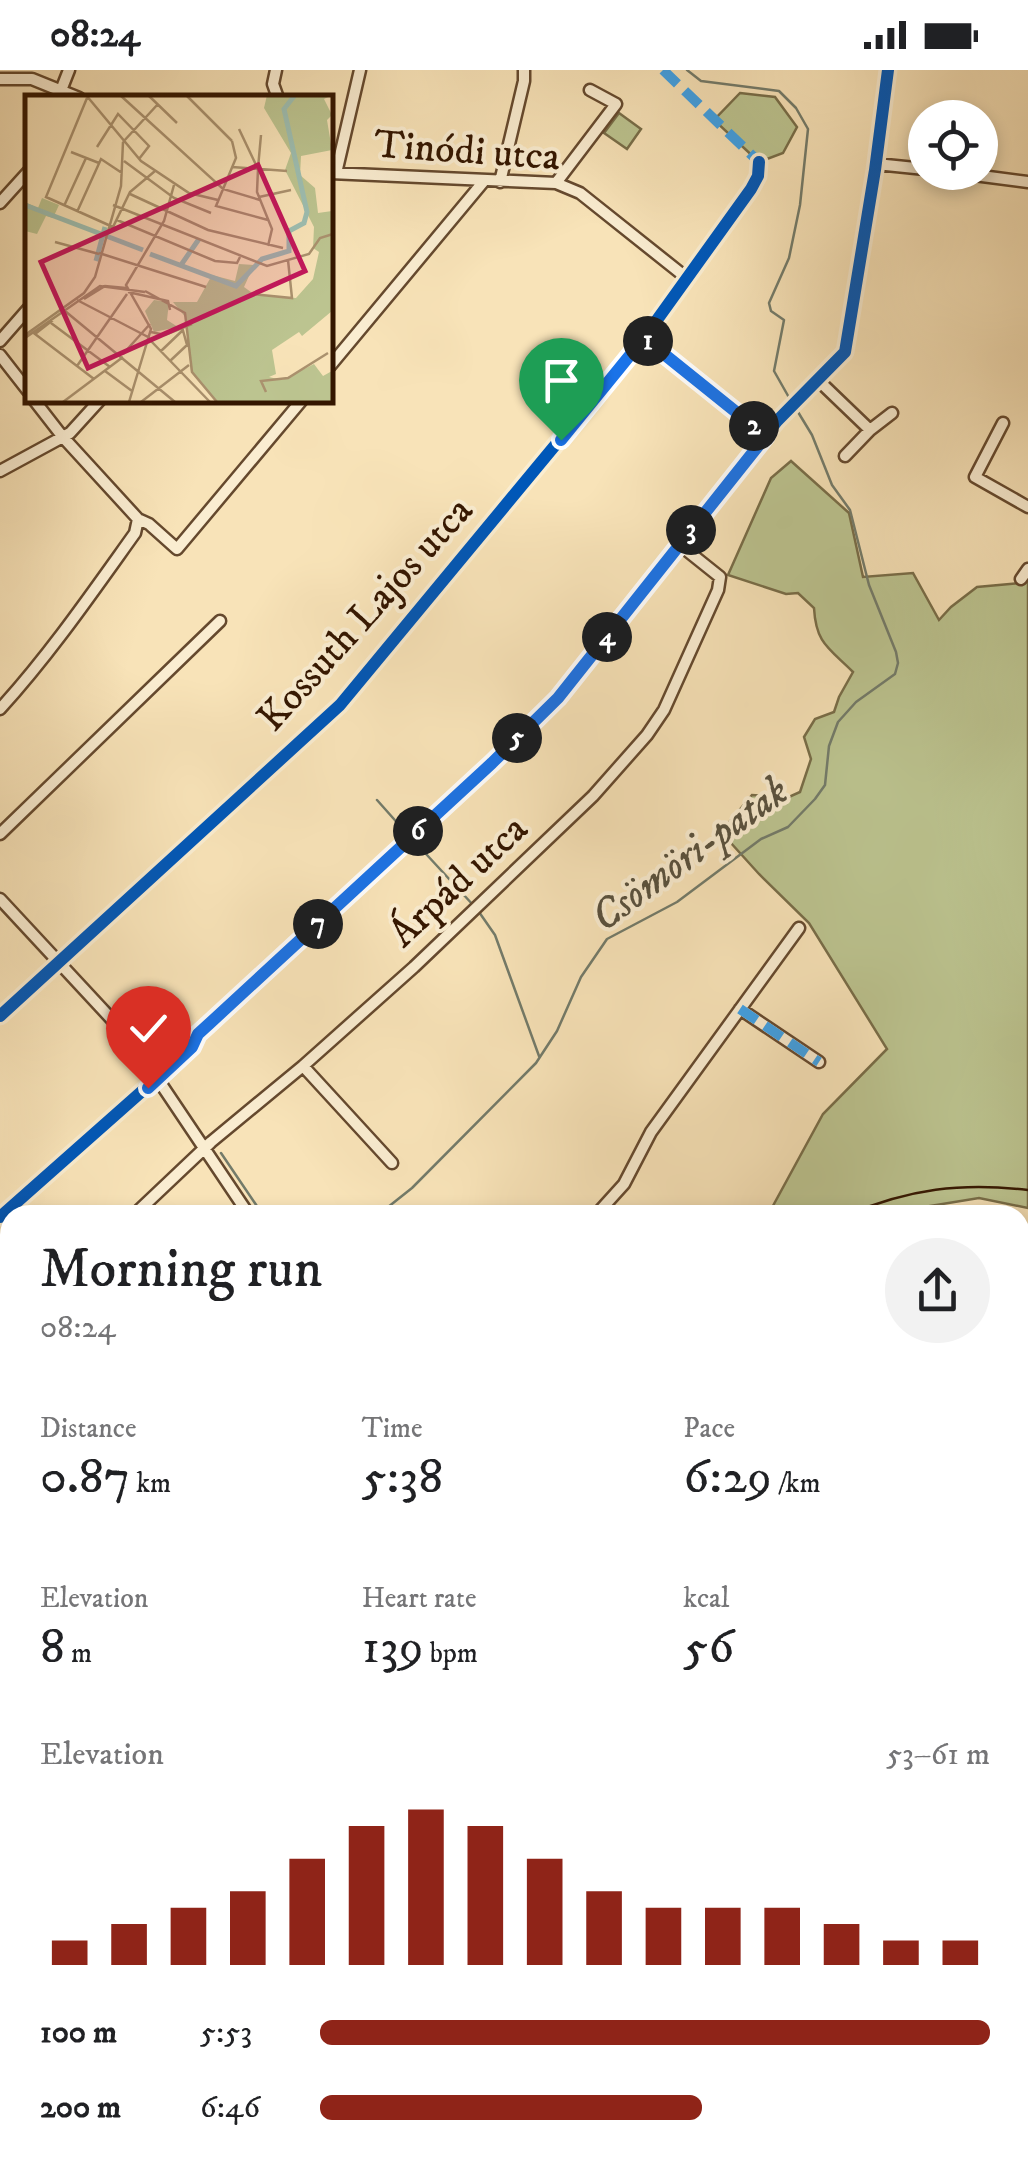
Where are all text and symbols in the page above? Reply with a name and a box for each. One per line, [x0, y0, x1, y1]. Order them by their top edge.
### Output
text: 08:24 [50, 11, 140, 59]
inset map [25, 95, 332, 402]
map controls [908, 100, 998, 190]
button: locate [908, 100, 998, 190]
street label: Tinódi utca [373, 121, 561, 183]
pin: 1 [623, 316, 673, 366]
text: 1 [643, 323, 653, 358]
pin [519, 338, 604, 441]
icon: arrive [534, 353, 589, 408]
pin: 2 [729, 401, 779, 451]
text: 2 [747, 408, 761, 443]
street label: Kossuth Lajos utca [247, 487, 485, 743]
pin: 3 [666, 505, 716, 555]
text: 3 [686, 512, 696, 547]
pin: 4 [582, 612, 632, 662]
text: 4 [599, 619, 615, 654]
pin: 5 [492, 713, 542, 763]
text: 5 [510, 720, 524, 755]
water label: Csömöri-patak [581, 766, 799, 944]
street label: Árpád utca [378, 804, 539, 959]
pin: 6 [393, 806, 443, 856]
text: 6 [411, 813, 425, 848]
pin: 7 [293, 899, 343, 949]
text: 7 [311, 906, 325, 941]
pin [106, 986, 191, 1089]
icon: check [121, 1001, 176, 1056]
text: Morning run [40, 1236, 322, 1305]
button: share [885, 1238, 990, 1343]
text: 08:24 [40, 1308, 116, 1348]
text: Distance [40, 1411, 136, 1446]
text: Time [362, 1411, 422, 1446]
text: Pace [683, 1411, 735, 1446]
text: 0.87 [40, 1446, 130, 1509]
text: 5:38 [362, 1446, 443, 1509]
text: 6:29 [683, 1446, 772, 1509]
text: km [130, 1466, 171, 1501]
text: /km [772, 1466, 820, 1501]
text: Elevation [40, 1581, 148, 1616]
text: Heart rate [362, 1581, 477, 1616]
text: kcal [683, 1581, 729, 1616]
text: 8 [40, 1616, 65, 1679]
text: 139 [362, 1616, 424, 1679]
text: 56 [683, 1616, 734, 1679]
text: m [65, 1636, 92, 1671]
text: bpm [424, 1636, 478, 1671]
text: Elevation [40, 1735, 164, 1775]
text: 53–61 m [886, 1735, 990, 1775]
text: 100 m [40, 2013, 117, 2053]
text: 5:53 [200, 2013, 252, 2053]
text: 200 m [40, 2088, 121, 2128]
text: 6:46 [200, 2088, 260, 2128]

